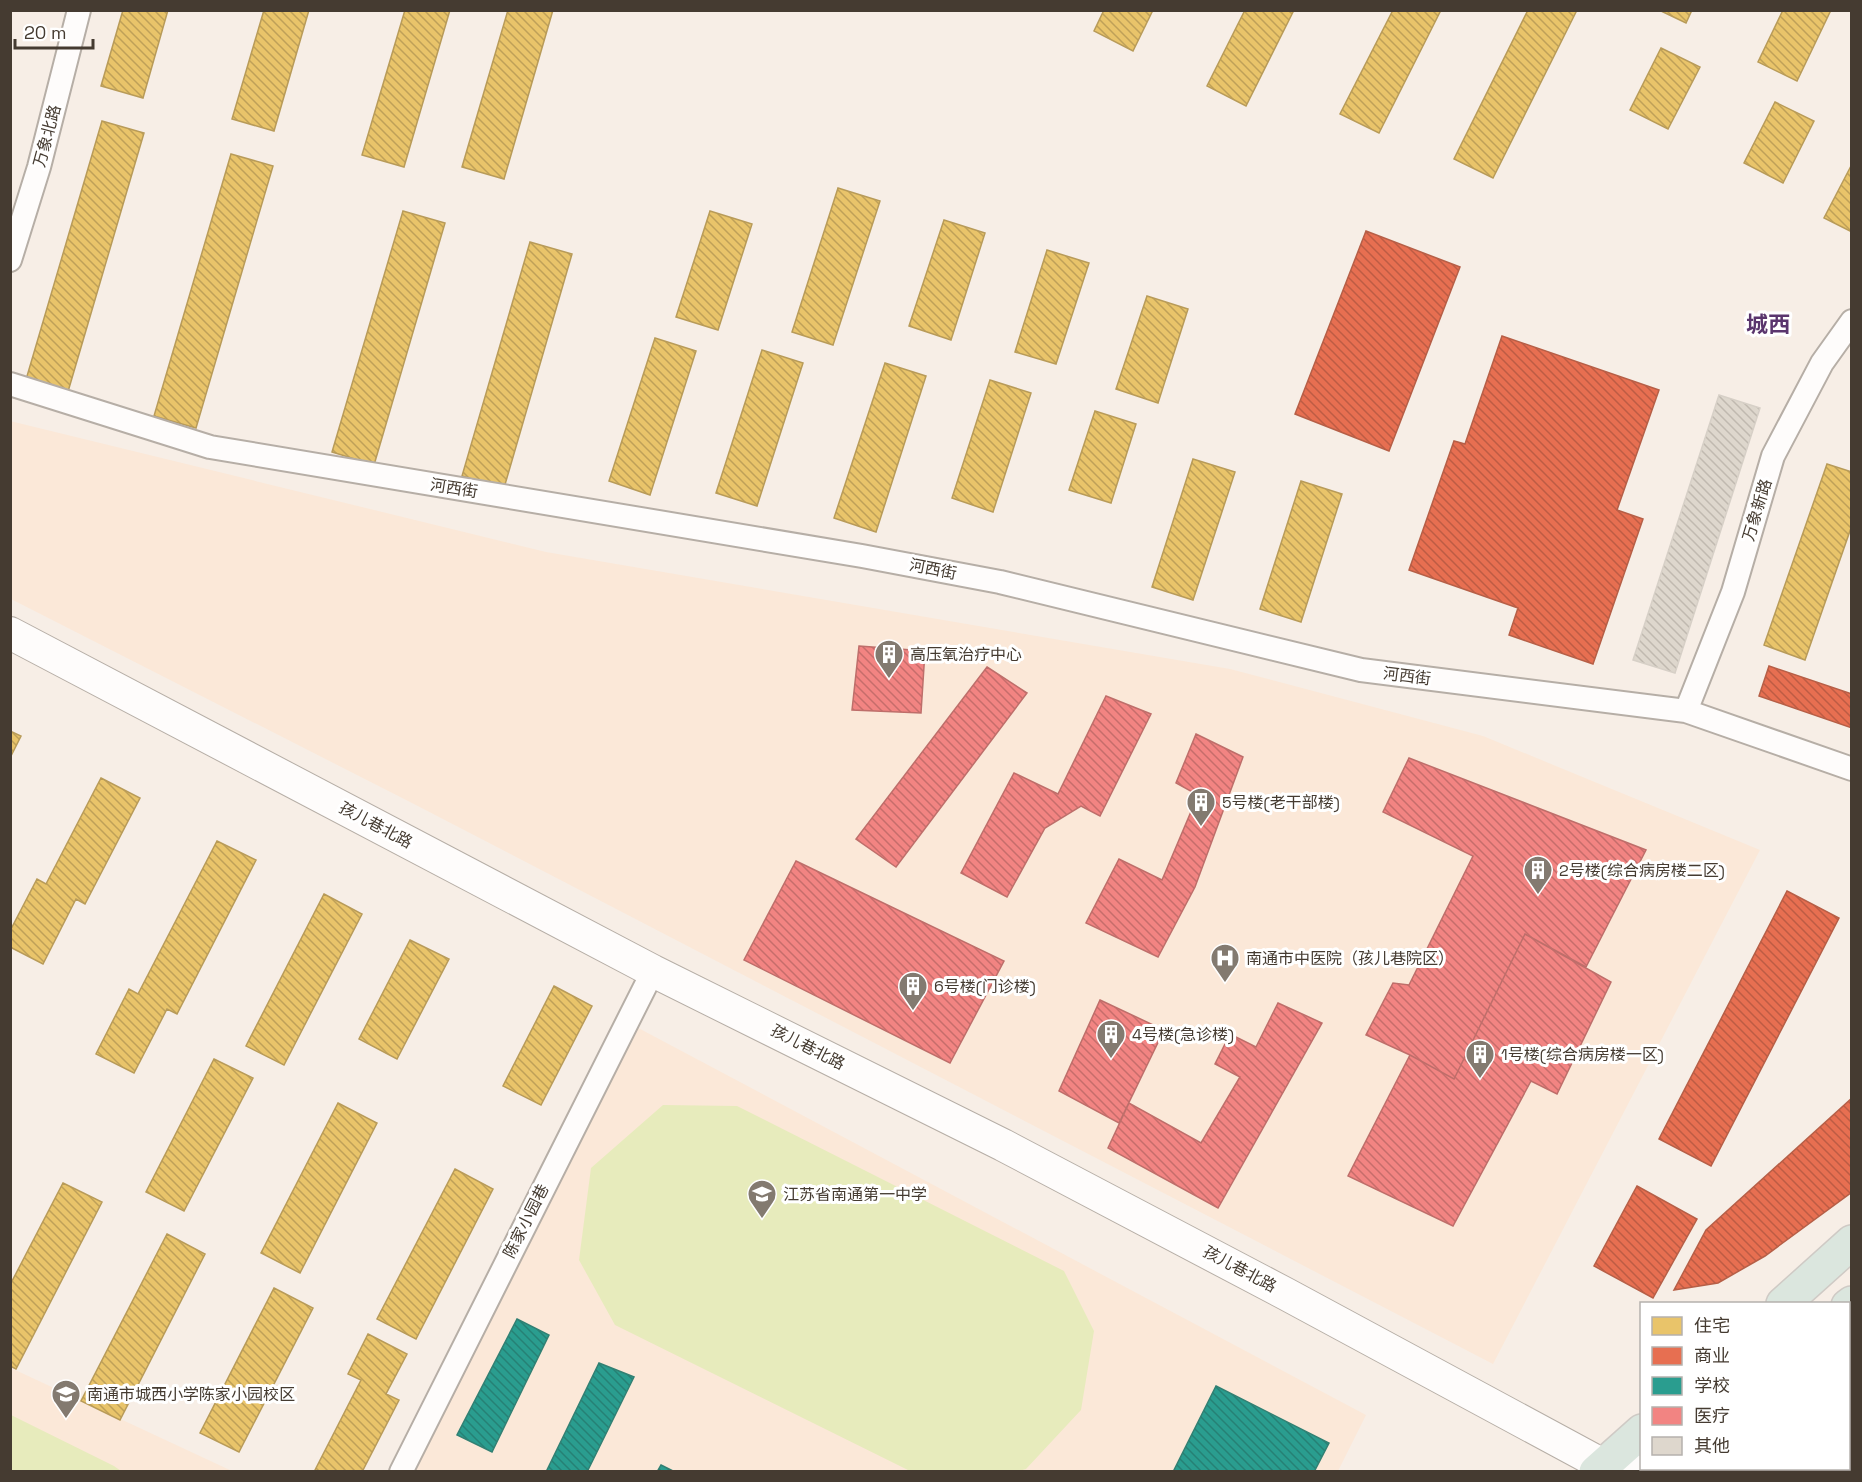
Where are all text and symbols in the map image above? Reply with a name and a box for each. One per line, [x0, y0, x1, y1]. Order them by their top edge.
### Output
scale bar [15, 12, 93, 50]
text: 20 m [24, 21, 67, 44]
street label: 万象北路 [29, 102, 65, 170]
district label: 城西 [1746, 310, 1790, 338]
street label: 河西街 [429, 474, 479, 502]
street label: 万象新路 [1738, 476, 1776, 544]
street label: 河西街 [907, 554, 959, 584]
building icon: 高压氧治疗中心 [873, 638, 905, 680]
place label: 高压氧治疗中心 [910, 644, 1022, 665]
street label: 河西街 [1382, 663, 1432, 689]
building icon: 5号楼(老干部楼) [1185, 786, 1217, 828]
place label: 5号楼(老干部楼) [1222, 792, 1340, 813]
street label: 孩儿巷北路 [336, 797, 416, 853]
building icon: 2号楼(综合病房楼二区) [1522, 854, 1554, 896]
place label: 2号楼(综合病房楼二区) [1559, 860, 1725, 881]
hospital icon: 南通市中医院（孩儿巷院区） [1209, 942, 1241, 984]
place label: 南通市中医院（孩儿巷院区） [1246, 948, 1454, 969]
building icon: 6号楼(门诊楼) [897, 970, 929, 1012]
place label: 6号楼(门诊楼) [934, 976, 1036, 997]
building icon: 4号楼(急诊楼) [1095, 1018, 1127, 1060]
street label: 孩儿巷北路 [768, 1019, 848, 1075]
place label: 4号楼(急诊楼) [1132, 1024, 1234, 1045]
building icon: 1号楼(综合病房楼一区) [1464, 1038, 1496, 1080]
place label: 1号楼(综合病房楼一区) [1501, 1044, 1664, 1065]
school or university icon: 江苏省南通第一中学 [746, 1178, 778, 1220]
street label: 陈家小园巷 [498, 1181, 554, 1261]
place label: 江苏省南通第一中学 [783, 1184, 927, 1205]
street label: 孩儿巷北路 [1200, 1241, 1280, 1297]
legend [1640, 1302, 1850, 1470]
text: 住宅 [1694, 1314, 1730, 1337]
text: 商业 [1694, 1344, 1730, 1367]
text: 学校 [1694, 1374, 1730, 1397]
school or university icon: 南通市城西小学陈家小园校区 [50, 1378, 82, 1420]
place label: 南通市城西小学陈家小园校区 [87, 1384, 295, 1405]
text: 医疗 [1694, 1404, 1730, 1427]
text: 其他 [1694, 1434, 1730, 1457]

